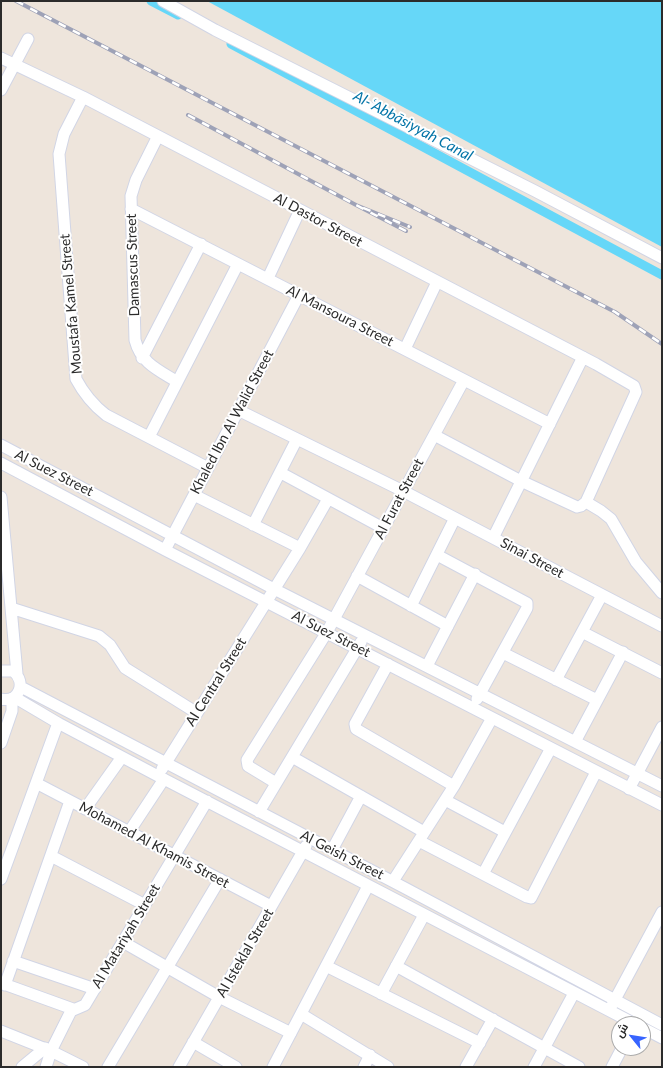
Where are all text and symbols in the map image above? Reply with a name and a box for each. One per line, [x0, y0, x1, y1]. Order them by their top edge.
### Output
water label: Al-ʿAbbāsiyyah Canal [350, 87, 476, 165]
street label: Al Dastor Street [271, 190, 365, 250]
street label: Damascus Street [123, 213, 143, 317]
street label: Moustafa Kamel Street [56, 233, 86, 375]
street label: Al Mansoura Street [284, 282, 396, 350]
street label: Khaled Ibn Al Walid Street [187, 347, 277, 497]
street label: Al Suez Street [12, 446, 96, 500]
street label: Al Furat Street [371, 456, 427, 542]
street label: Sinai Street [497, 534, 567, 582]
street label: Al Suez Street [289, 607, 373, 661]
street label: Al Central Street [182, 635, 250, 729]
street label: Mohamed Al Khamis Street [76, 798, 232, 892]
street label: Al Geish Street [297, 827, 387, 883]
street label: Al Matariyah Street [88, 881, 164, 991]
street label: Al Isteklal Street [213, 906, 277, 1000]
north arrow [611, 1016, 651, 1056]
text: ش [612, 1021, 630, 1040]

